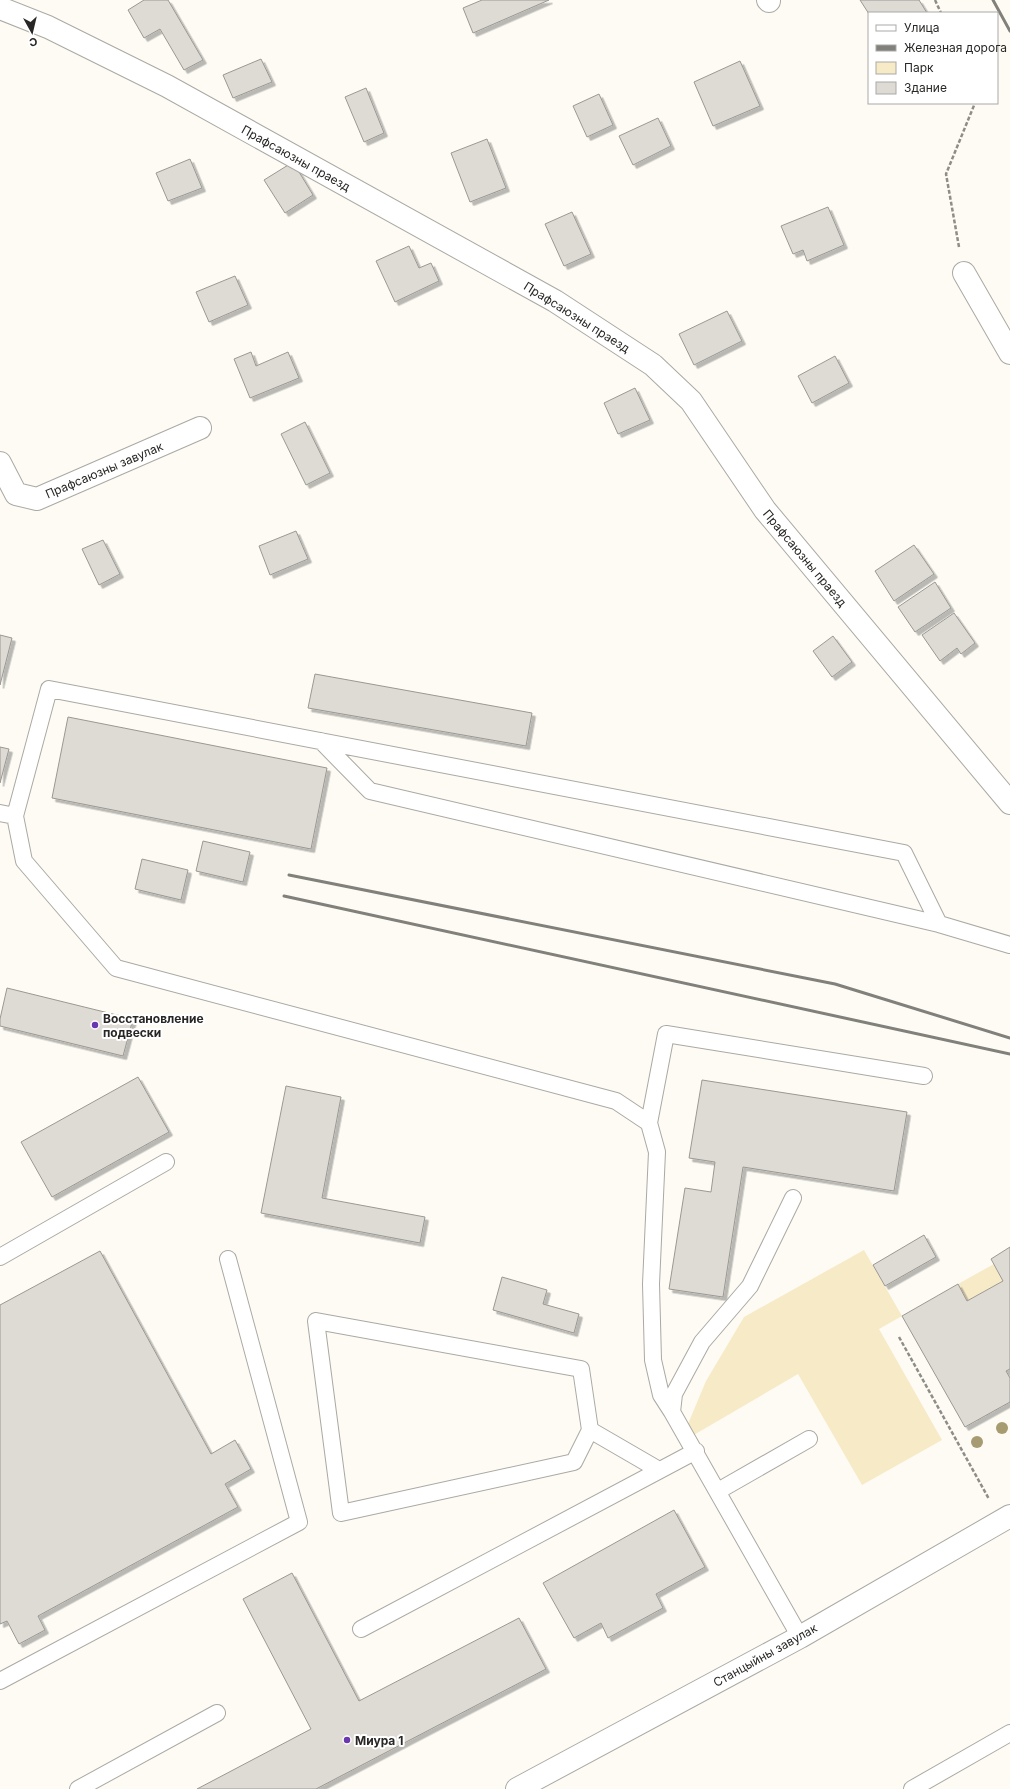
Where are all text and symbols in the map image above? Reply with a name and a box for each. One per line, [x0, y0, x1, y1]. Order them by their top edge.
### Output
north arrow [12, 12, 52, 52]
legend [868, 12, 998, 104]
text: Улица [904, 20, 939, 35]
text: С [28, 34, 38, 49]
text: Железная дорога [904, 40, 1007, 55]
text: Парк [904, 60, 934, 75]
text: Здание [904, 80, 947, 95]
street label: Прафсаюзны праезд [239, 122, 353, 194]
street label: Прафсаюзны праезд [521, 278, 633, 356]
street label: Прафсаюзны завулак [43, 438, 165, 502]
street label: Прафсаюзны праезд [760, 506, 850, 610]
place label: Восстановление подвески [103, 1011, 204, 1040]
marker: Восстановление подвески [90, 1020, 100, 1030]
street label: Станцыйны завулак [710, 1620, 820, 1690]
place label: Миура 1 [355, 1733, 403, 1748]
marker: Миура 1 [342, 1735, 352, 1745]

